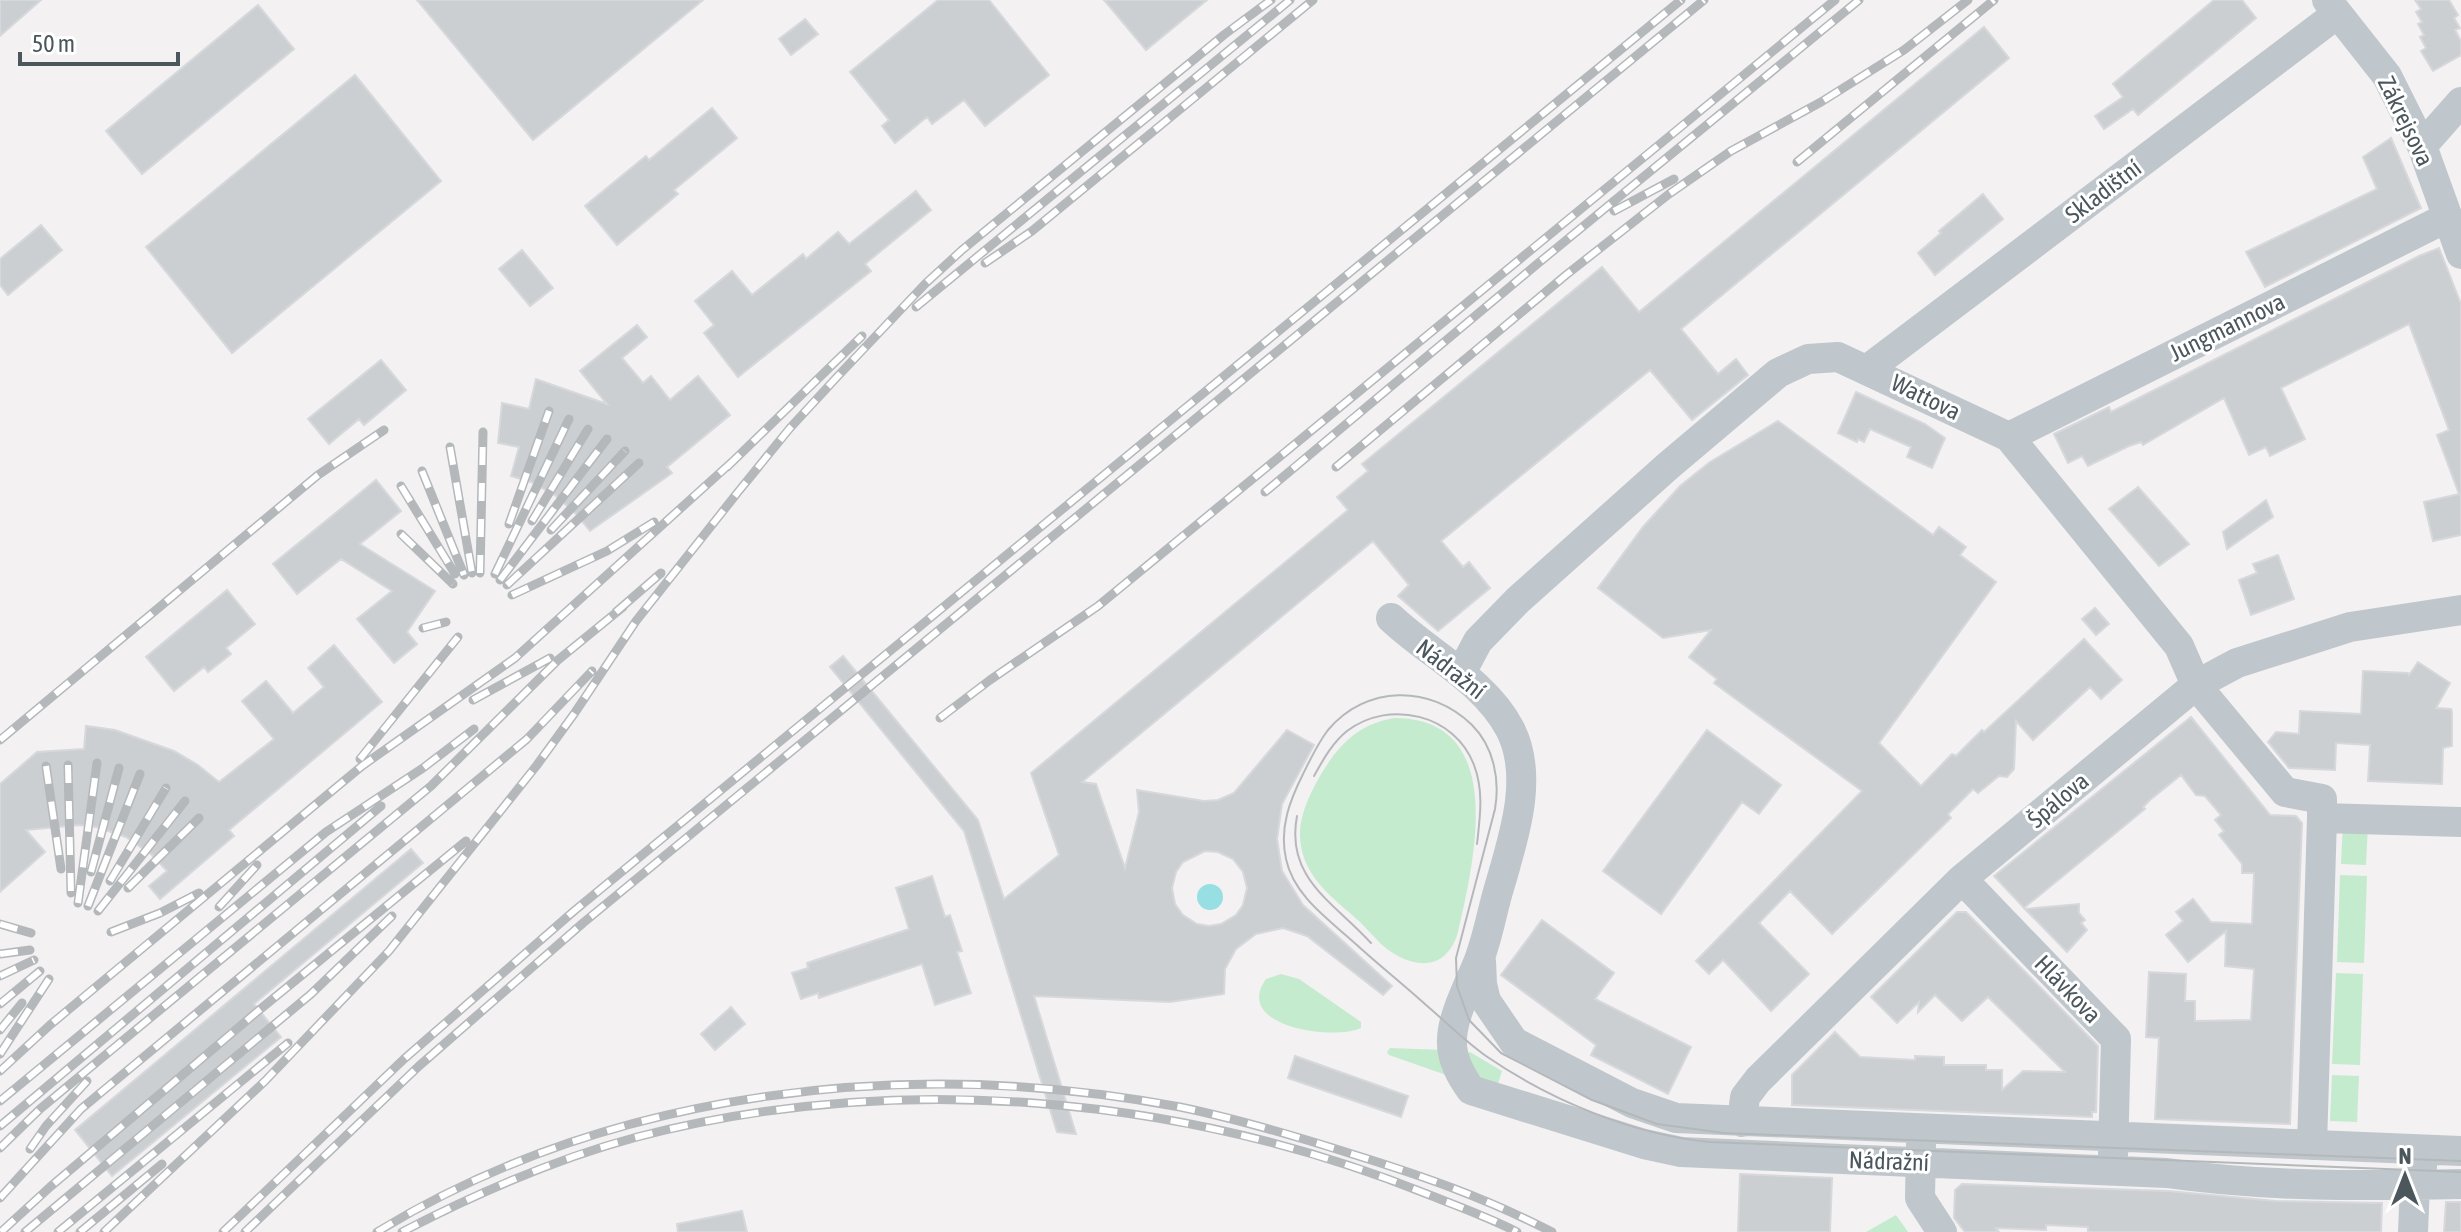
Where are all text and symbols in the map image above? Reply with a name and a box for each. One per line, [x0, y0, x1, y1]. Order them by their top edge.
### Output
scale bar [20, 16, 178, 66]
text: 50 m [32, 30, 75, 57]
street label: Zákrejsova [2373, 72, 2439, 170]
street label: Skladištní [2060, 154, 2146, 228]
street label: Jungmannova [2165, 288, 2289, 366]
street label: Wattova [1887, 369, 1965, 425]
street label: Nádražní [1411, 634, 1491, 704]
street label: Špálova [2022, 767, 2094, 833]
street label: Hlávkova [2029, 950, 2107, 1028]
north arrow [2365, 1136, 2445, 1216]
text: N [2399, 1143, 2411, 1169]
street label: Nádražní [1848, 1146, 1930, 1176]

